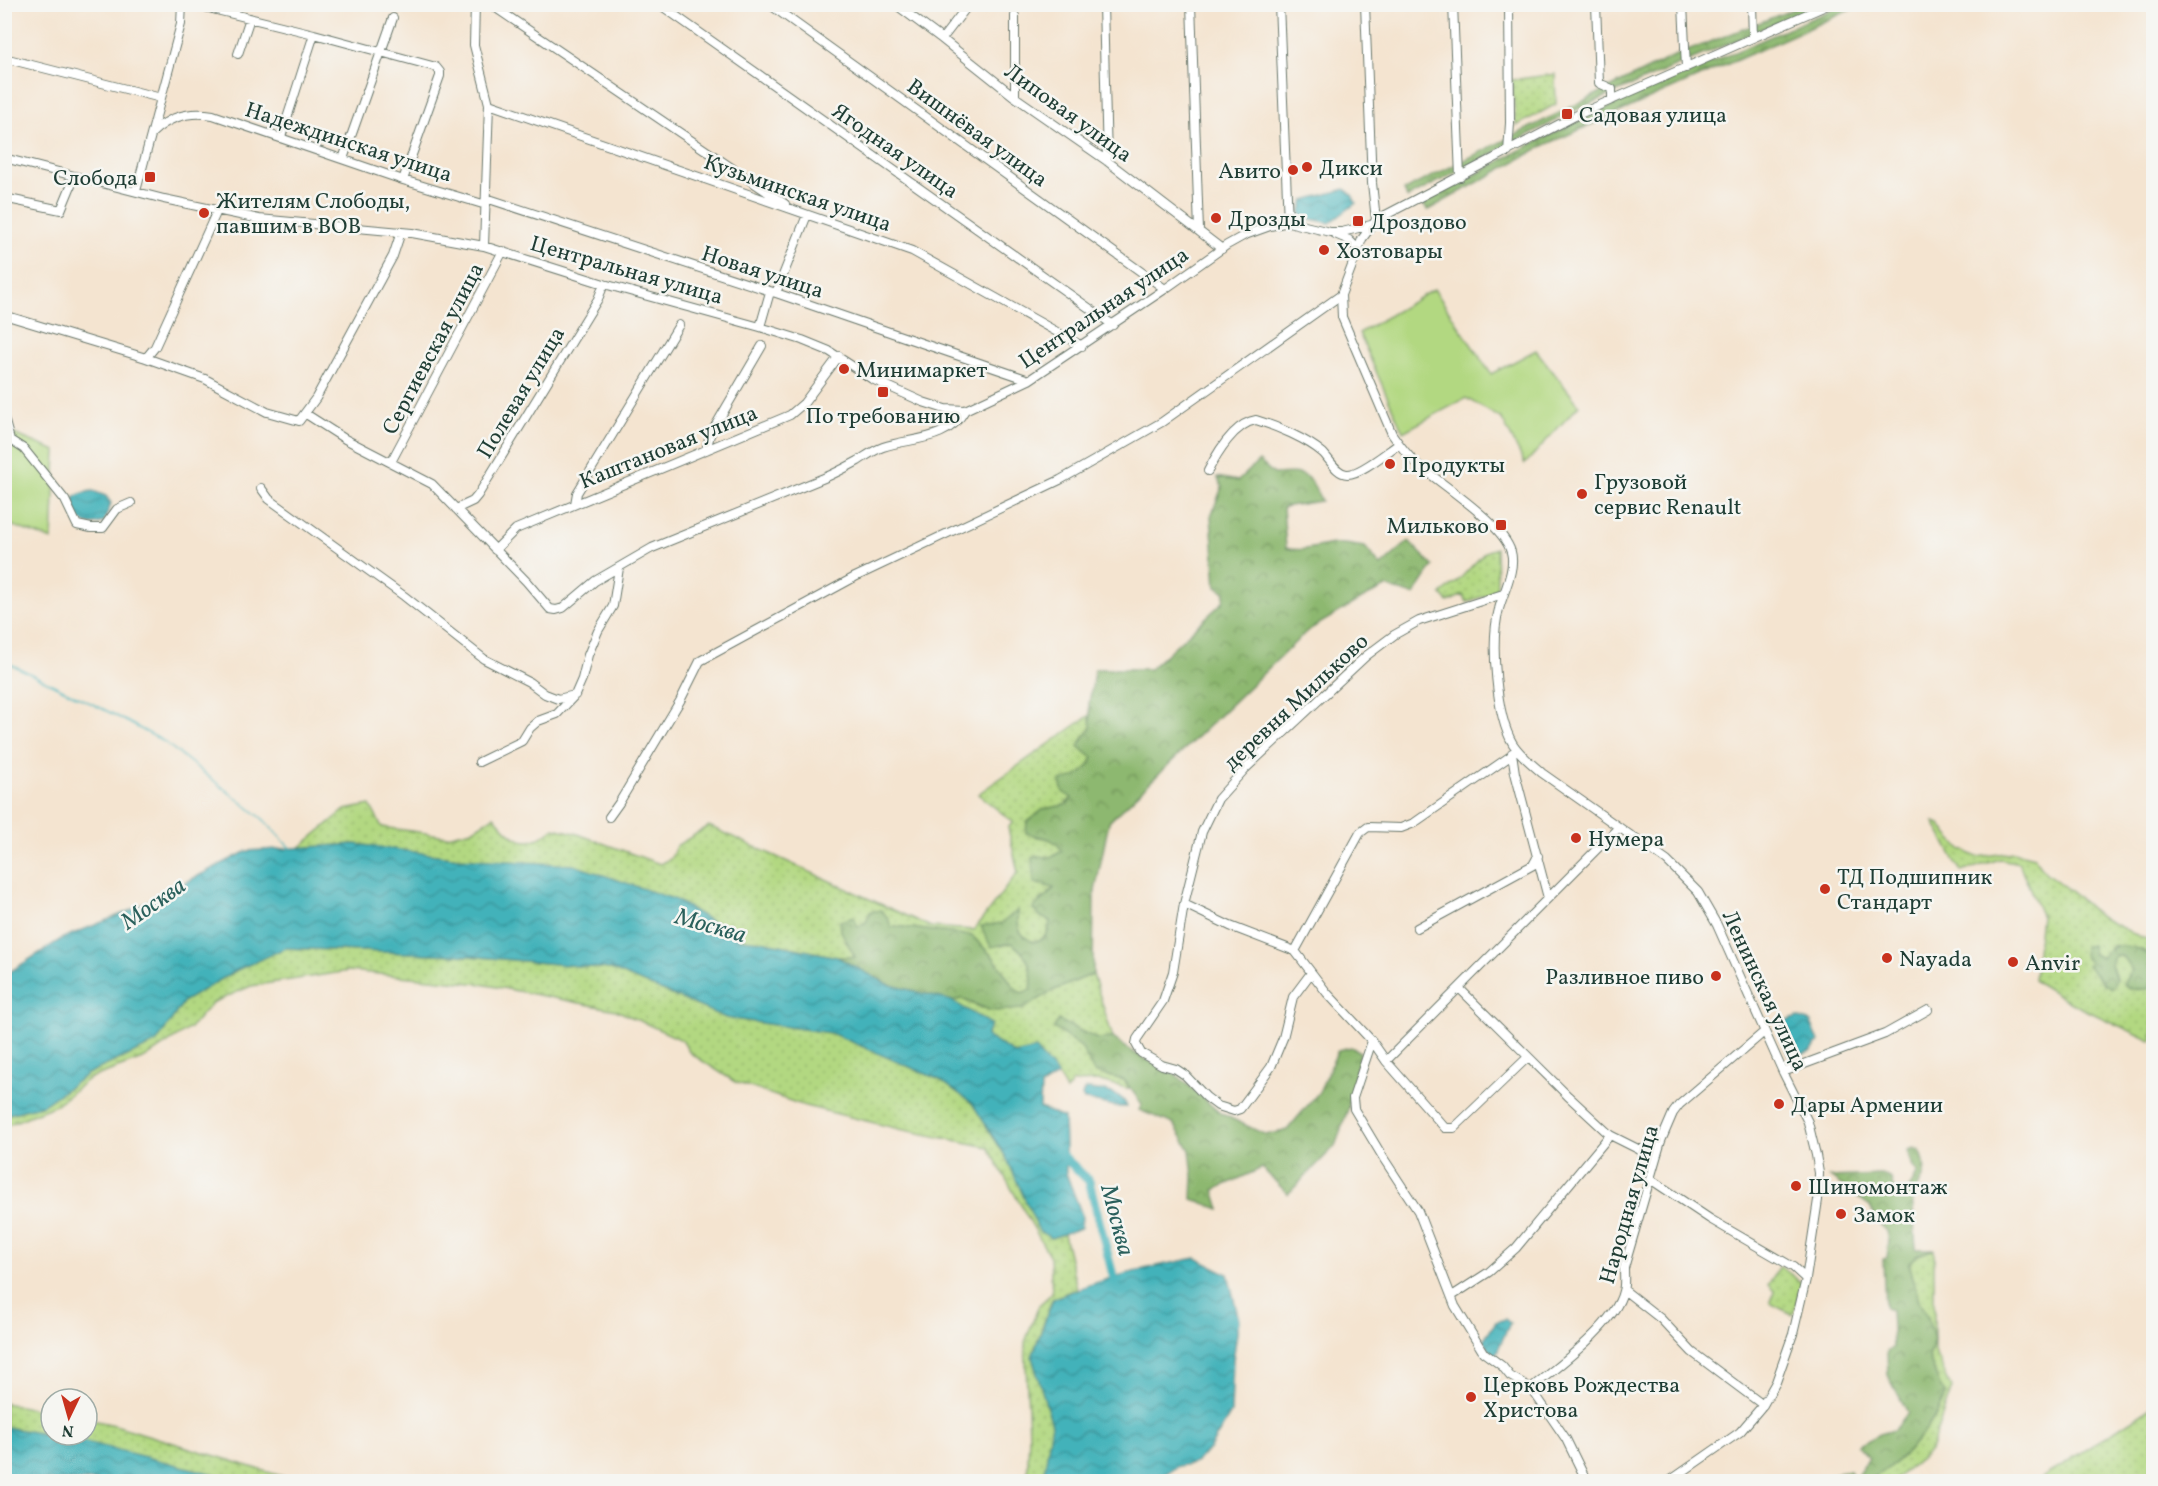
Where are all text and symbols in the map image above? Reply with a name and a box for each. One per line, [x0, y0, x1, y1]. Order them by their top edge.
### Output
street label: Липовая улица [997, 57, 1138, 171]
street label: Вишнёвая улица [900, 72, 1054, 196]
street label: Надеждинская улица [241, 95, 456, 192]
street label: Ягодная улица [825, 97, 964, 207]
place label: Садовая улица [1579, 101, 1727, 132]
marker: Садовая улица [1560, 107, 1574, 121]
street label: Кузьминская улица [699, 148, 895, 241]
place label: Дикси [1319, 154, 1383, 185]
place label: Авито [1218, 157, 1281, 188]
marker: Дикси [1300, 160, 1314, 174]
marker: Авито [1286, 163, 1300, 177]
place label: Слобода [53, 164, 138, 195]
marker: Слобода [143, 170, 157, 184]
place label: Жителям Слободы, павшим в ВОВ [216, 187, 410, 243]
place label: Дрозды [1228, 205, 1306, 236]
marker: Жителям Слободы, павшим в ВОВ [197, 206, 211, 220]
place label: Дроздово [1370, 208, 1467, 239]
marker: Дрозды [1209, 211, 1223, 225]
marker: Дроздово [1351, 214, 1365, 228]
street label: Центральная улица [526, 229, 726, 314]
place label: Хозтовары [1336, 237, 1443, 268]
street label: Новая улица [697, 239, 827, 308]
street label: Центральная улица [1013, 241, 1196, 378]
marker: Хозтовары [1317, 243, 1331, 257]
street label: Сергиевская улица [376, 258, 493, 441]
street label: Полевая улица [470, 321, 574, 465]
place label: Минимаркет [856, 356, 987, 387]
marker: Минимаркет [837, 362, 851, 376]
marker: По требованию [876, 385, 890, 399]
street label: Каштановая улица [575, 398, 763, 498]
place label: По требованию [806, 402, 960, 433]
place label: Продукты [1402, 451, 1505, 482]
marker: Продукты [1383, 457, 1397, 471]
place label: Грузовой сервис Renault [1594, 468, 1742, 524]
marker: Грузовой сервис Renault [1575, 487, 1589, 501]
place label: Мильково [1386, 512, 1489, 543]
marker: Мильково [1494, 518, 1508, 532]
street label: деревня Мильково [1217, 627, 1376, 779]
place label: Нумера [1588, 825, 1664, 856]
marker: Нумера [1569, 831, 1583, 845]
place label: ТД Подшипник Стандарт [1837, 863, 1993, 919]
water label: Москва [114, 870, 194, 940]
marker: ТД Подшипник Стандарт [1818, 882, 1832, 896]
water label: Москва [670, 900, 750, 953]
street label: Ленинская улица [1713, 905, 1815, 1077]
place label: Nayada [1899, 945, 1972, 976]
place label: Anvir [2025, 949, 2080, 980]
marker: Nayada [1880, 951, 1894, 965]
marker: Anvir [2006, 955, 2020, 969]
place label: Разливное пиво [1545, 963, 1704, 994]
marker: Разливное пиво [1709, 969, 1723, 983]
place label: Дары Армении [1791, 1091, 1943, 1122]
marker: Дары Армении [1772, 1097, 1786, 1111]
street label: Народная улица [1593, 1121, 1668, 1288]
place label: Шиномонтаж [1808, 1173, 1948, 1204]
marker: Шиномонтаж [1789, 1179, 1803, 1193]
water label: Москва [1090, 1180, 1142, 1260]
place label: Замок [1853, 1201, 1915, 1232]
marker: Замок [1834, 1207, 1848, 1221]
place label: Церковь Рождества Христова [1483, 1371, 1680, 1427]
north arrow [39, 1387, 99, 1447]
marker: Церковь Рождества Христова [1464, 1390, 1478, 1404]
text: N [61, 1418, 75, 1441]

